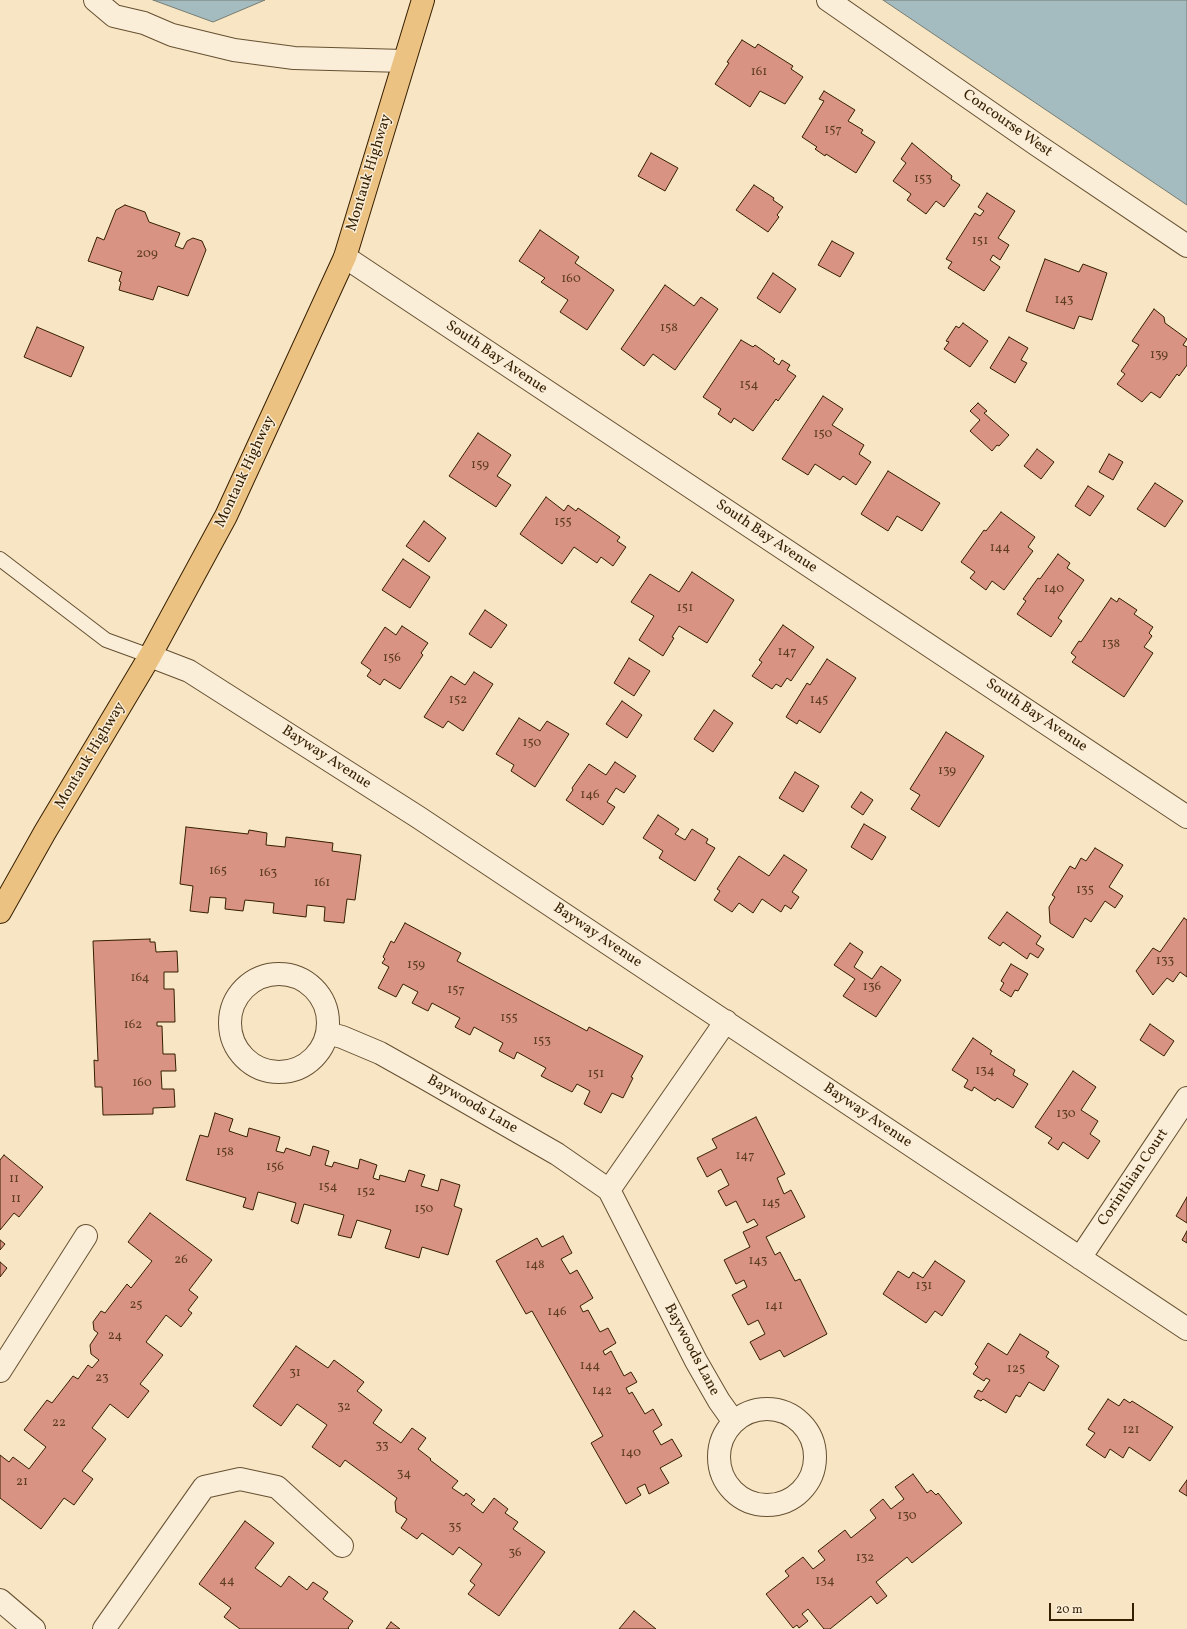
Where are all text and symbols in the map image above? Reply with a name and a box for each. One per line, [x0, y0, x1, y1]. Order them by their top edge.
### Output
house number: 161 [751, 65, 767, 81]
street label: Concourse West [959, 86, 1055, 162]
street label: Montauk Highway [344, 112, 396, 234]
house number: 157 [824, 123, 842, 139]
house number: 153 [914, 172, 932, 188]
house number: 151 [972, 234, 988, 250]
house number: 209 [136, 247, 158, 263]
house number: 160 [561, 272, 581, 288]
house number: 143 [1055, 293, 1073, 309]
street label: South Bay Avenue [442, 317, 550, 399]
house number: 158 [660, 321, 678, 337]
house number: 139 [1150, 348, 1168, 364]
house number: 154 [739, 378, 759, 394]
street label: Montauk Highway [212, 413, 280, 531]
house number: 150 [814, 427, 832, 443]
house number: 159 [471, 458, 489, 474]
street label: South Bay Avenue [712, 496, 820, 578]
house number: 155 [554, 515, 572, 531]
house number: 144 [990, 541, 1010, 557]
house number: 140 [1044, 582, 1064, 598]
house number: 151 [677, 601, 693, 617]
house number: 138 [1102, 637, 1120, 653]
house number: 147 [777, 645, 797, 661]
house number: 156 [383, 651, 401, 667]
street label: South Bay Avenue [982, 675, 1090, 757]
house number: 152 [449, 693, 467, 709]
house number: 145 [810, 693, 828, 709]
street label: Montauk Highway [52, 699, 130, 813]
street label: Bayway Avenue [278, 722, 374, 794]
house number: 150 [523, 736, 541, 752]
house number: 139 [938, 764, 956, 780]
house number: 146 [580, 788, 600, 804]
house number: 165 [209, 864, 227, 880]
house number: 163 [259, 866, 277, 882]
house number: 161 [314, 876, 330, 892]
house number: 135 [1076, 883, 1094, 899]
street label: Bayway Avenue [549, 900, 645, 972]
house number: 133 [1156, 954, 1174, 970]
house number: 159 [407, 958, 425, 974]
house number: 164 [131, 971, 149, 987]
house number: 136 [863, 980, 881, 996]
house number: 157 [447, 983, 465, 999]
house number: 155 [500, 1011, 518, 1027]
house number: 162 [124, 1018, 142, 1034]
house number: 153 [533, 1034, 551, 1050]
house number: 134 [975, 1064, 995, 1080]
house number: 151 [588, 1067, 604, 1083]
street label: Baywoods Lane [423, 1072, 521, 1138]
house number: 160 [132, 1076, 152, 1092]
street label: Bayway Avenue [819, 1080, 915, 1152]
house number: 130 [1056, 1107, 1076, 1123]
street label: Corinthian Court [1095, 1126, 1173, 1230]
house number: 158 [216, 1145, 234, 1161]
house number: 147 [735, 1149, 755, 1165]
house number: 156 [266, 1160, 284, 1176]
house number: 11 [9, 1172, 19, 1188]
house number: 154 [318, 1180, 338, 1196]
house number: 152 [357, 1185, 375, 1201]
house number: 11 [11, 1192, 21, 1208]
house number: 145 [762, 1196, 780, 1212]
house number: 150 [415, 1202, 433, 1218]
house number: 26 [174, 1253, 188, 1269]
house number: 143 [749, 1254, 767, 1270]
house number: 148 [525, 1258, 545, 1274]
house number: 131 [916, 1279, 932, 1295]
house number: 25 [129, 1298, 143, 1314]
house number: 141 [765, 1299, 783, 1315]
street label: Baywoods Lane [659, 1301, 723, 1399]
house number: 146 [547, 1305, 567, 1321]
house number: 24 [108, 1329, 122, 1345]
house number: 144 [580, 1359, 600, 1375]
house number: 125 [1007, 1362, 1025, 1378]
house number: 31 [289, 1366, 301, 1382]
house number: 23 [95, 1371, 109, 1387]
house number: 142 [592, 1384, 612, 1400]
house number: 32 [337, 1400, 351, 1416]
house number: 22 [52, 1416, 66, 1432]
house number: 121 [1122, 1423, 1140, 1439]
house number: 33 [375, 1439, 389, 1455]
house number: 140 [621, 1446, 641, 1462]
house number: 34 [397, 1467, 411, 1483]
house number: 21 [16, 1475, 28, 1491]
house number: 130 [897, 1509, 917, 1525]
house number: 35 [449, 1520, 461, 1536]
house number: 36 [508, 1546, 522, 1562]
house number: 132 [856, 1551, 874, 1567]
house number: 44 [219, 1574, 235, 1590]
house number: 134 [815, 1574, 835, 1590]
scale bar [1051, 1595, 1136, 1621]
text: 20 m [1056, 1602, 1083, 1618]

